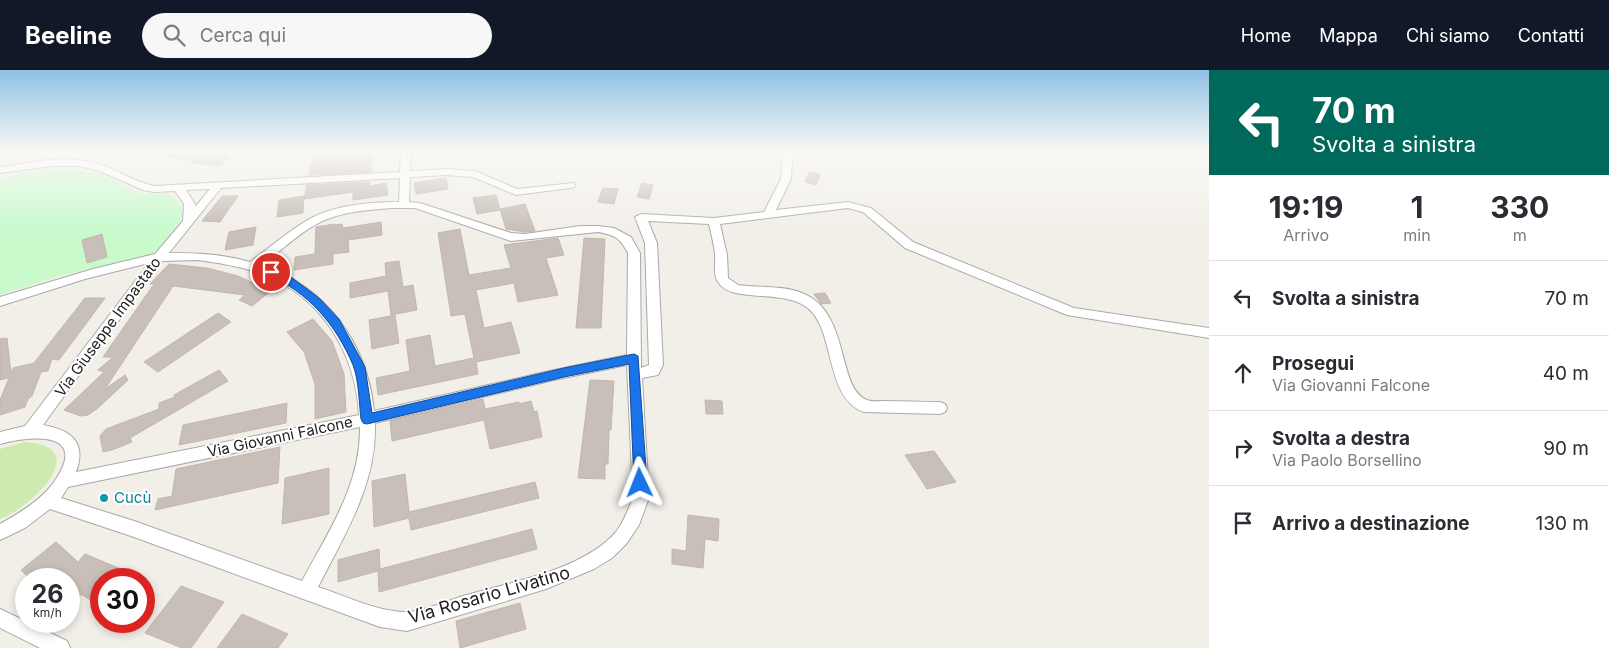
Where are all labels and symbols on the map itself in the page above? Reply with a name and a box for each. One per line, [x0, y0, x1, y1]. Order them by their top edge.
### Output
pin [250, 251, 292, 293]
street label: Via Giuseppe Impastato [50, 253, 165, 400]
street label: Via Giovanni Falcone [205, 412, 354, 461]
position arrow [613, 456, 665, 508]
place label: Cucù [114, 488, 151, 507]
marker: Cucù [98, 492, 110, 504]
street label: Via Rosario Livatino [406, 561, 572, 628]
speed limit sign: 30 [90, 568, 155, 633]

